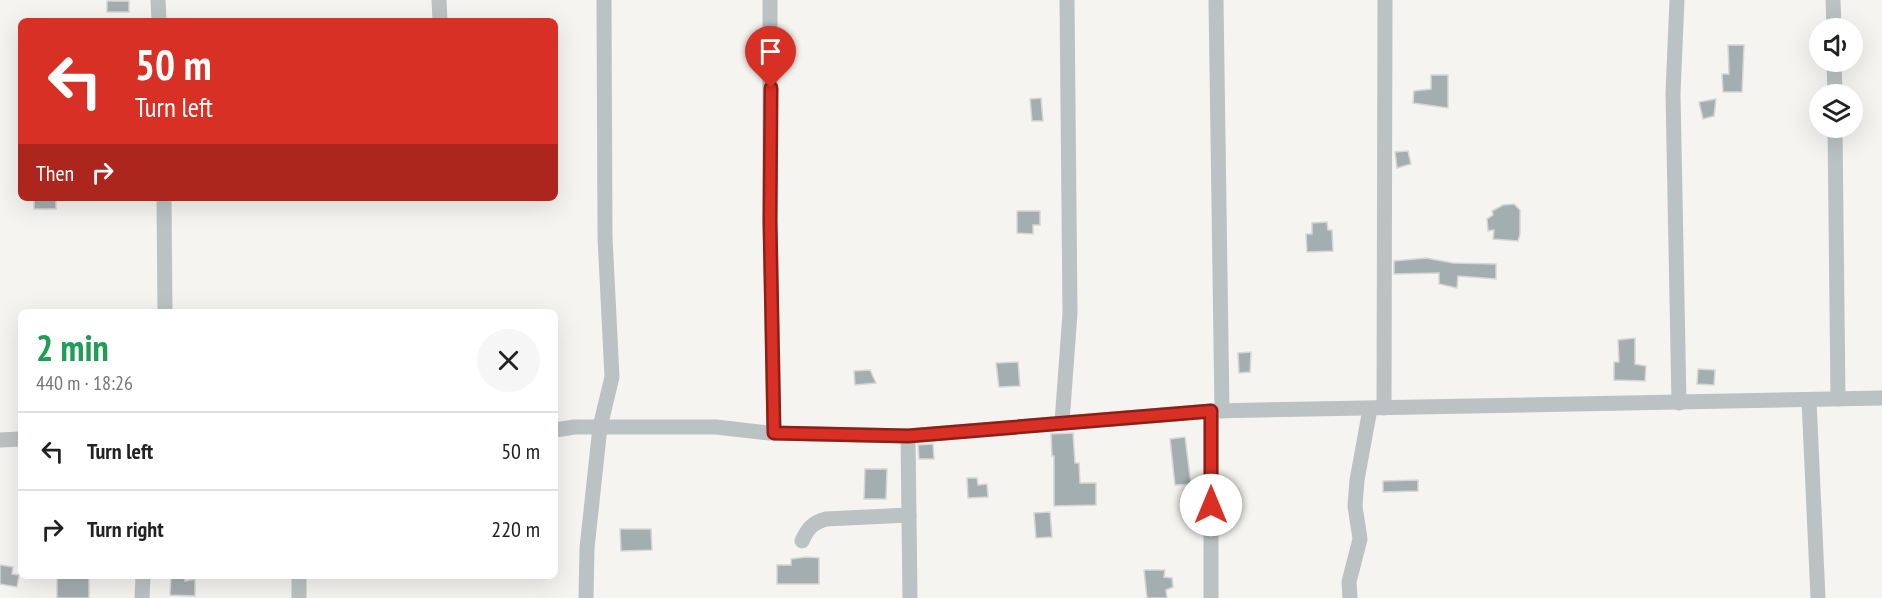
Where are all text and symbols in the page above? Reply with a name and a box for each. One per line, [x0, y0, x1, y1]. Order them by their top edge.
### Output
map controls [1809, 18, 1863, 138]
button: sound [1809, 18, 1863, 72]
pin [745, 26, 796, 88]
icon: arrive [754, 35, 787, 68]
text: 50 m [135, 37, 212, 92]
icon: left [36, 42, 114, 120]
button: layers [1809, 84, 1863, 138]
text: Turn left [135, 90, 213, 124]
icon: right [86, 156, 119, 189]
text: Then [36, 159, 74, 187]
text: 2 min [36, 324, 109, 371]
button: close [477, 329, 540, 392]
text: 440 m · 18:26 [36, 370, 133, 396]
icon: left [36, 435, 69, 468]
text: Turn left [87, 437, 153, 465]
text: 50 m [501, 437, 540, 465]
position arrow [1179, 473, 1243, 537]
icon: right [36, 513, 69, 546]
text: Turn right [87, 515, 164, 543]
text: 220 m [491, 515, 540, 543]

